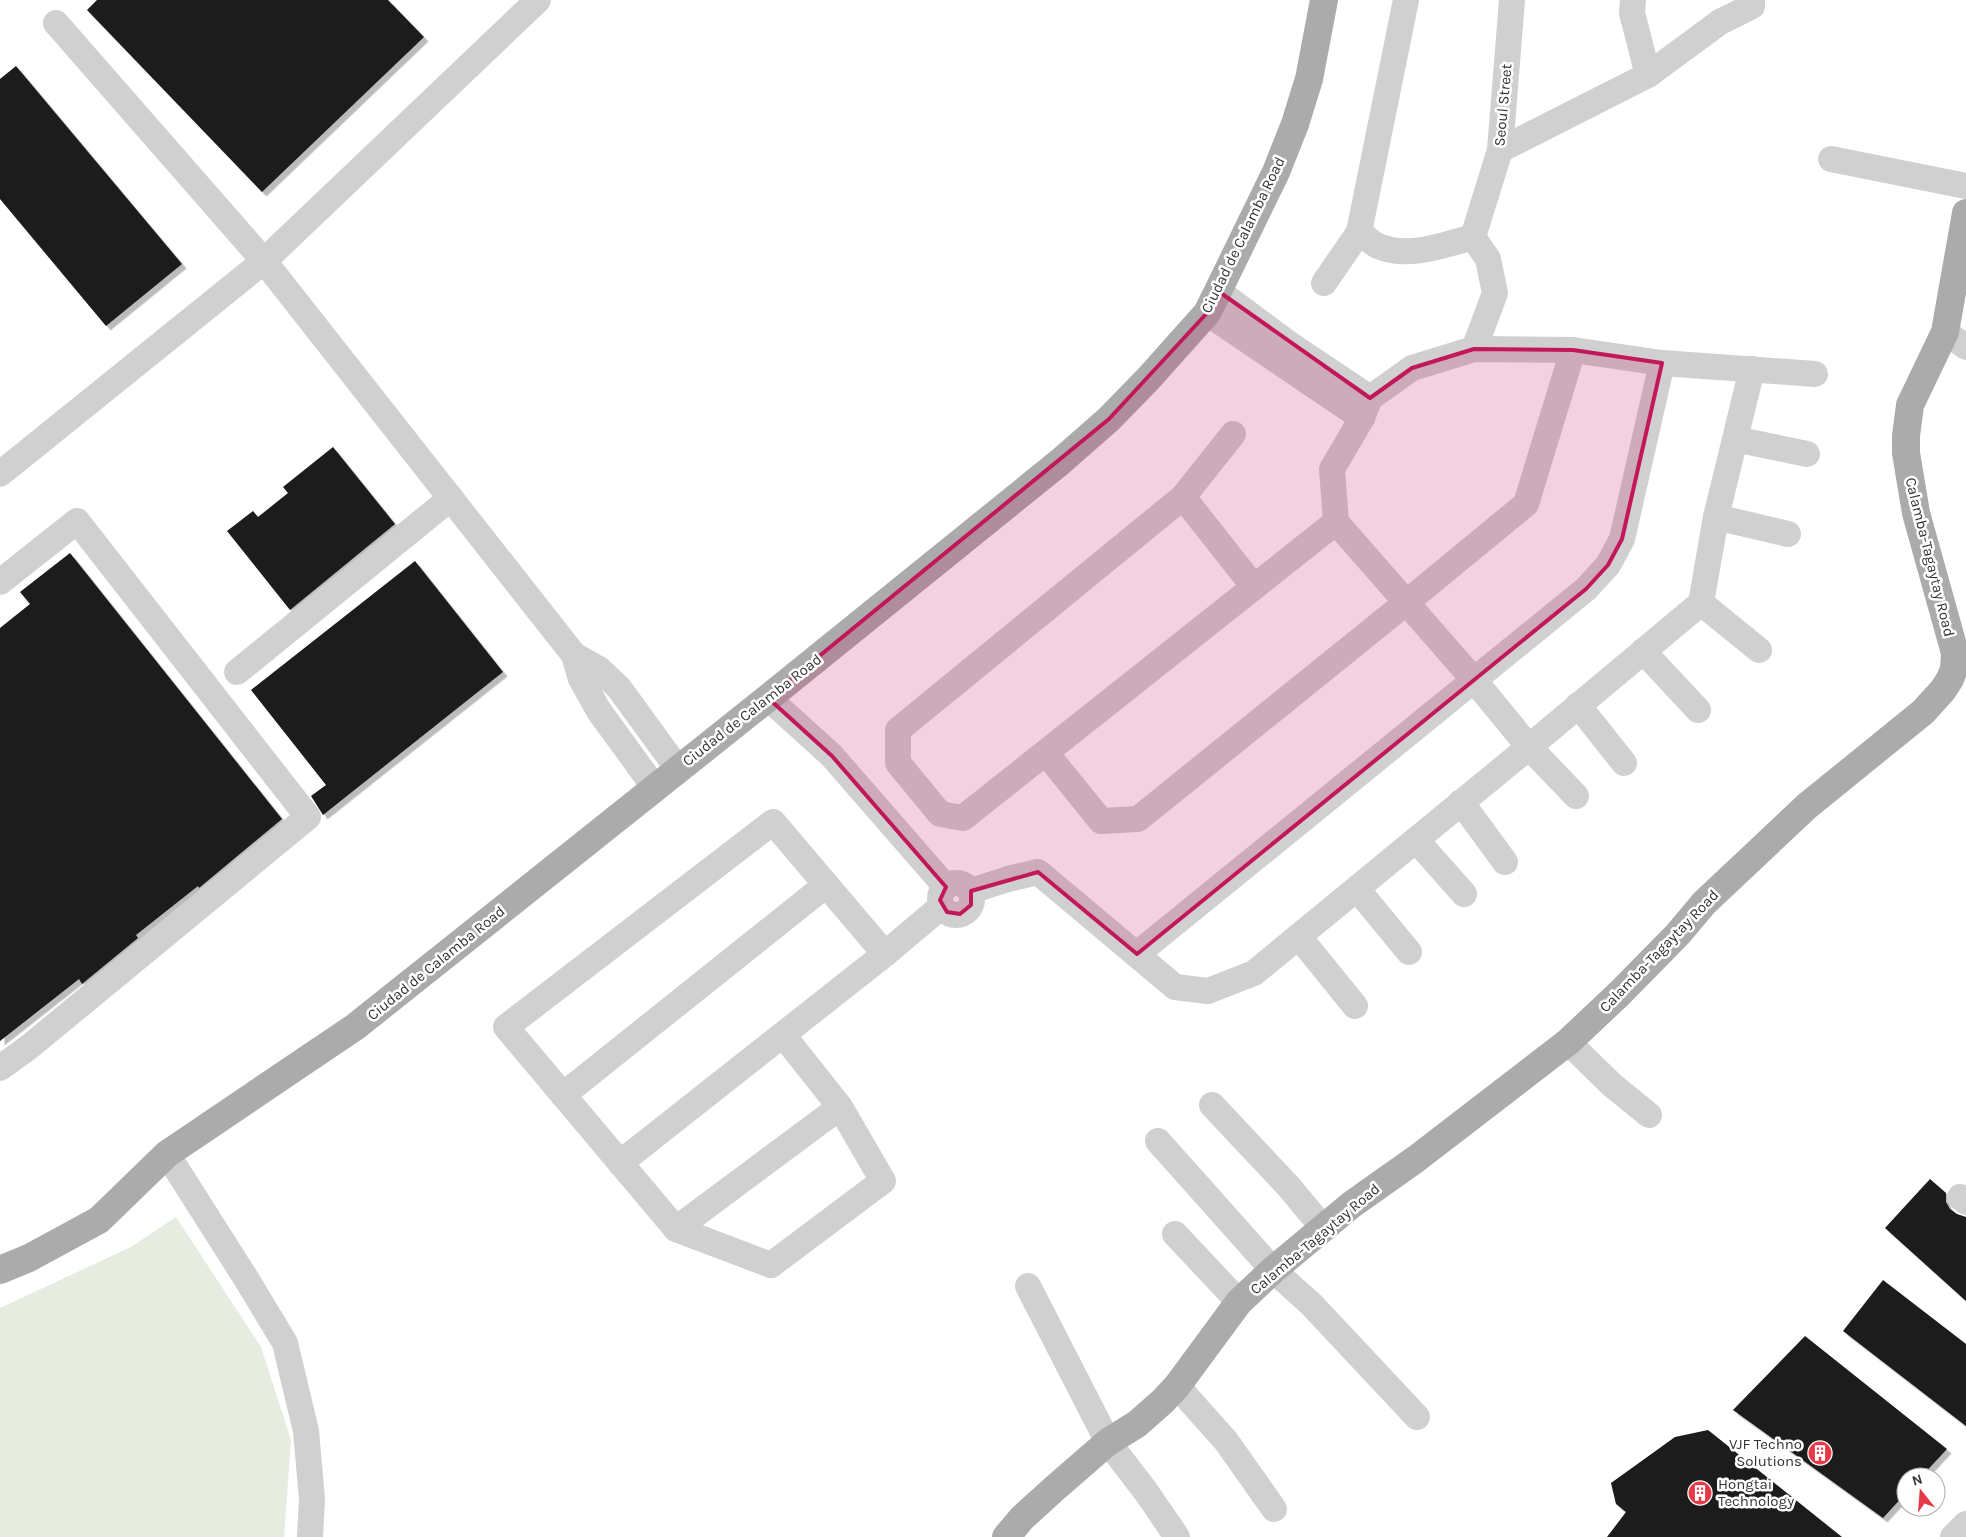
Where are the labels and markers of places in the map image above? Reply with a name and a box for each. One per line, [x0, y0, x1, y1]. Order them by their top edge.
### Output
place label: VJF Techno Solutions [1729, 1435, 1802, 1470]
building icon: VJF Techno Solutions [1807, 1440, 1833, 1466]
place label: Hongtai Technology [1718, 1475, 1794, 1510]
building icon: Hongtai Technology [1687, 1480, 1713, 1506]

